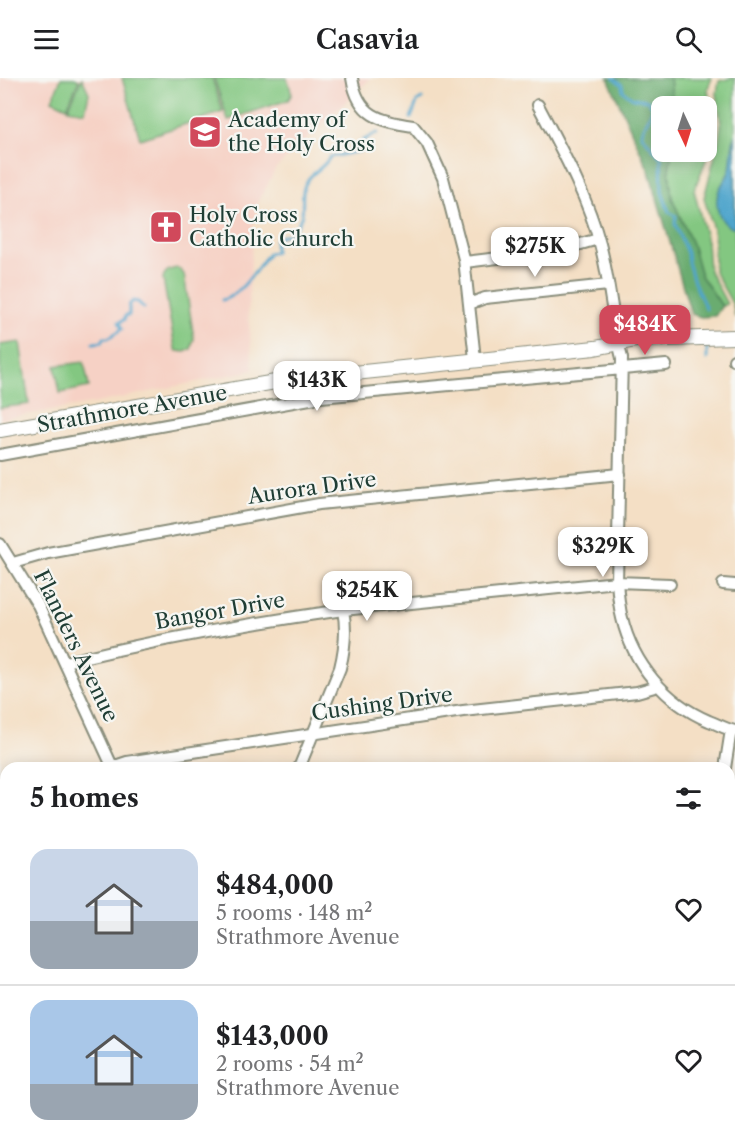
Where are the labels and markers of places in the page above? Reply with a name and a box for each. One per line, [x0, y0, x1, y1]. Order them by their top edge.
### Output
place label: Academy of the Holy Cross [227, 107, 375, 156]
school or university icon: Academy of the Holy Cross [187, 114, 223, 150]
place label: Holy Cross Catholic Church [189, 202, 354, 251]
church icon: Holy Cross Catholic Church [148, 209, 184, 245]
pin: $275K [493, 227, 577, 278]
pin: $484K [603, 305, 687, 356]
pin: $143K [275, 361, 359, 412]
pin: $329K [561, 527, 645, 578]
pin: $254K [325, 571, 409, 622]

